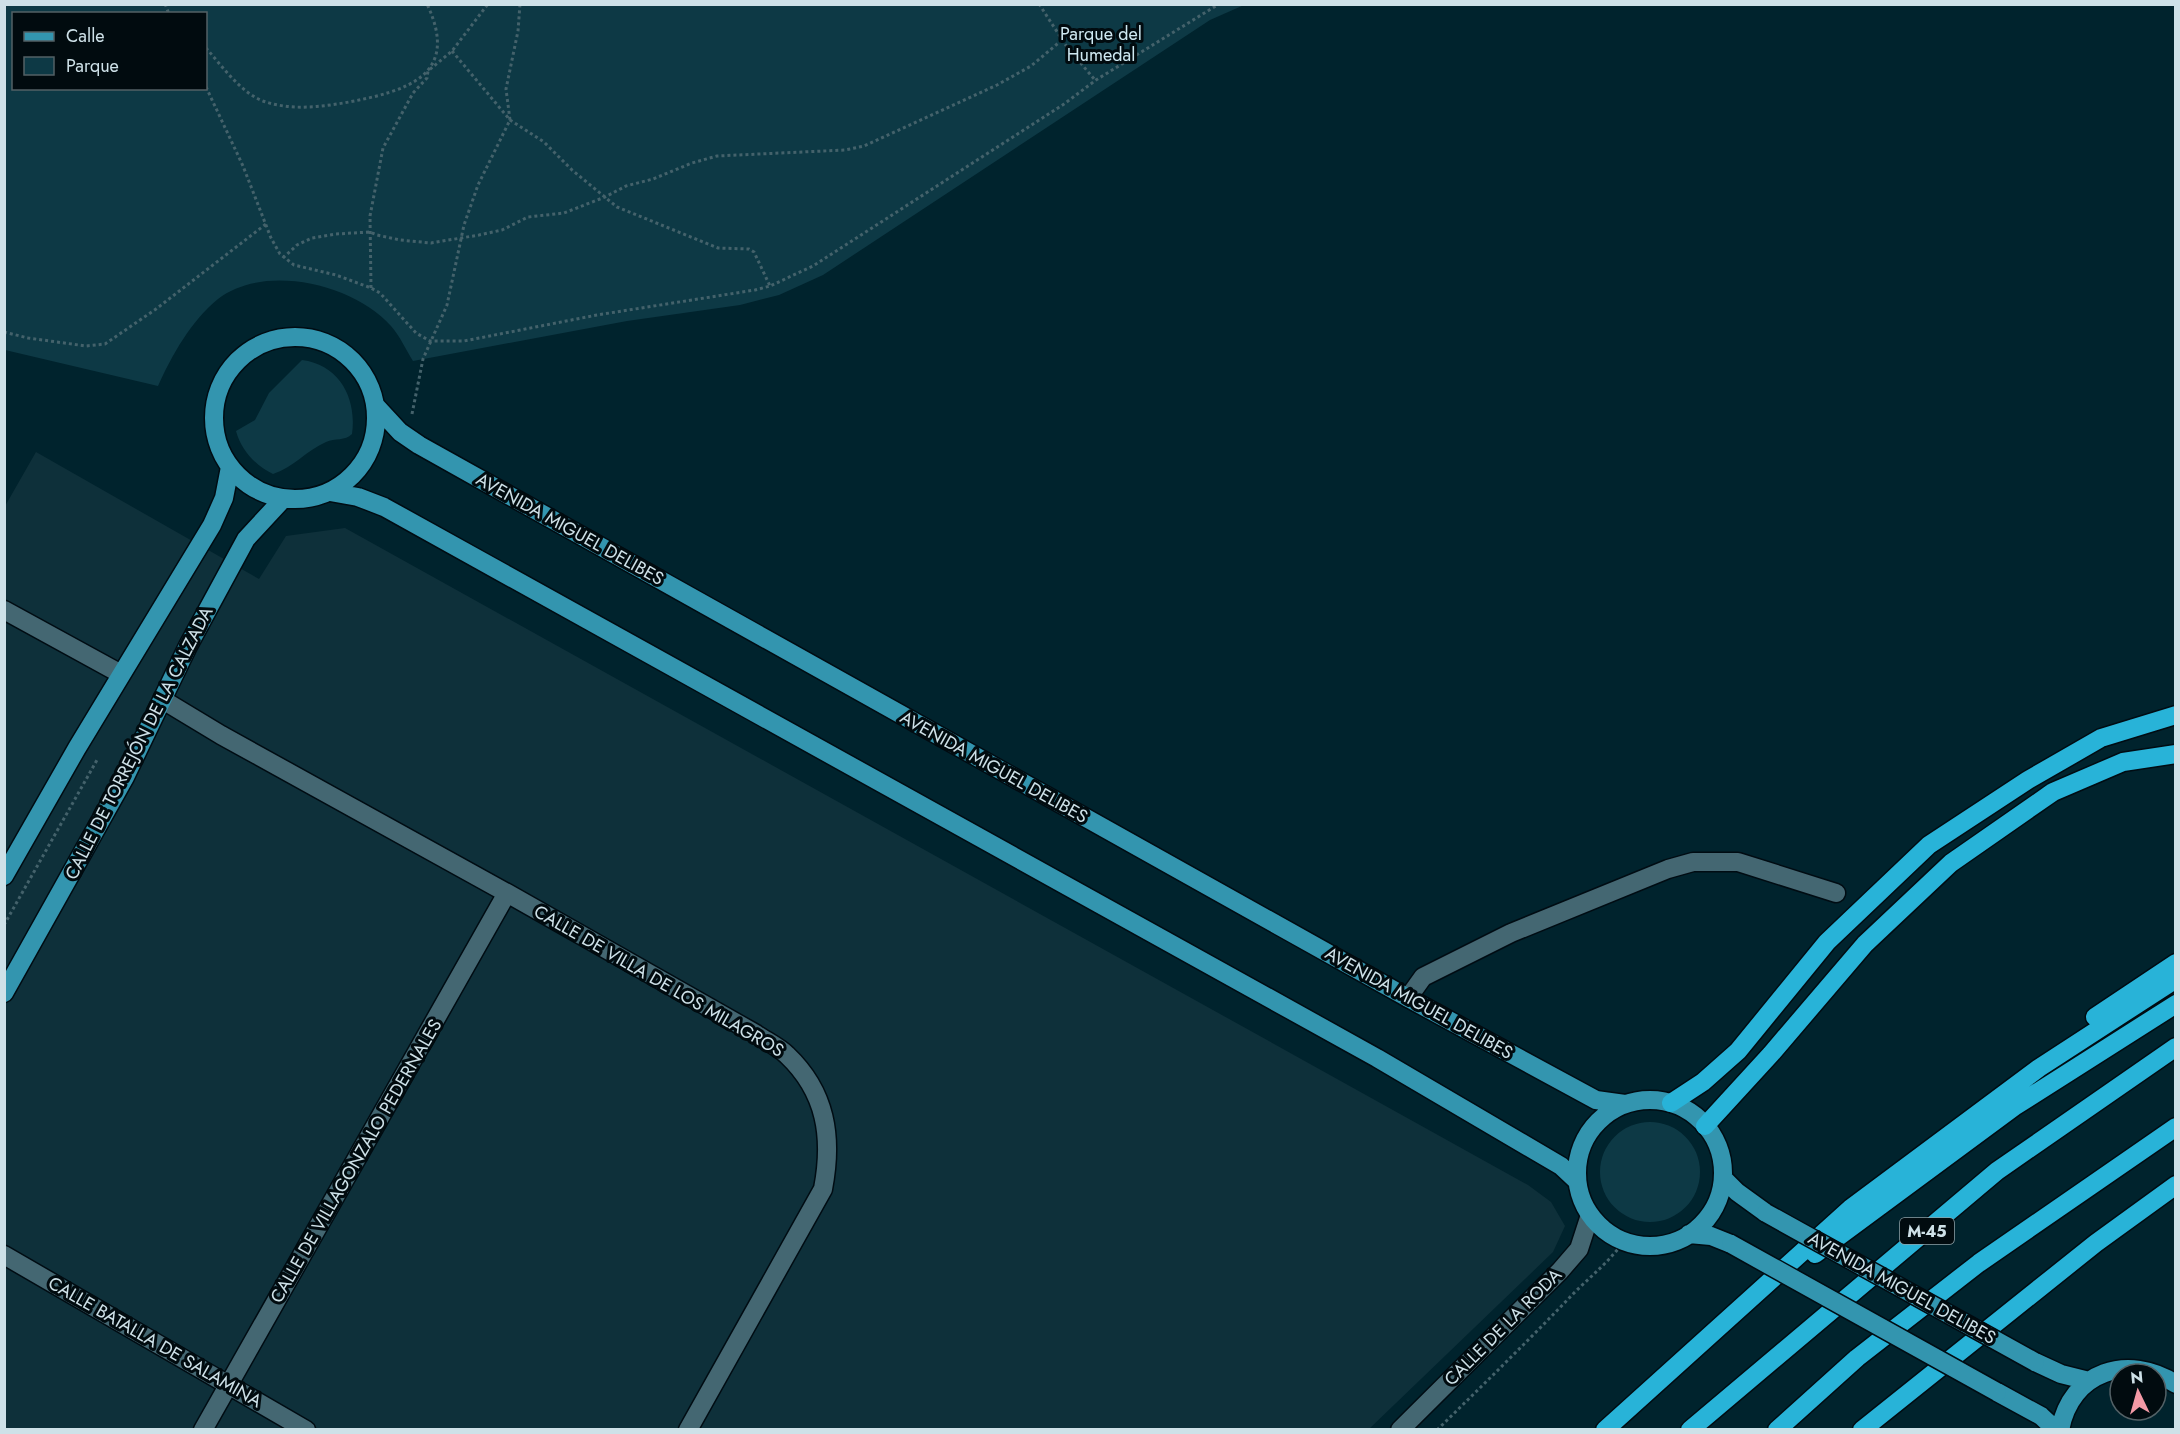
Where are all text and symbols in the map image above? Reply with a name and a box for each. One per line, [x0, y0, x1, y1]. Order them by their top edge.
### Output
legend [12, 12, 207, 90]
park label: Parque del Humedal [1060, 21, 1142, 68]
text: Calle [66, 23, 105, 49]
text: Parque [66, 53, 119, 79]
street label: AVENIDA MIGUEL DELIBES [471, 466, 669, 592]
street label: CALLE DE TORREJÓN DE LA CALZADA [59, 602, 220, 884]
street label: AVENIDA MIGUEL DELIBES [895, 704, 1093, 830]
street label: CALLE DE VILLA DE LOS MILAGROS [529, 898, 789, 1064]
street label: AVENIDA MIGUEL DELIBES [1320, 940, 1518, 1066]
street label: CALLE DE VILLAGONZALO PEDERNALES [264, 1014, 448, 1308]
road number: M-45 [1900, 1218, 1954, 1244]
street label: AVENIDA MIGUEL DELIBES [1803, 1225, 2001, 1351]
street label: CALLE DE LA RODA [1438, 1262, 1568, 1392]
street label: CALLE BATALLA DE SALAMINA [43, 1270, 267, 1414]
north arrow [2108, 1362, 2168, 1422]
text: N [2129, 1366, 2144, 1390]

